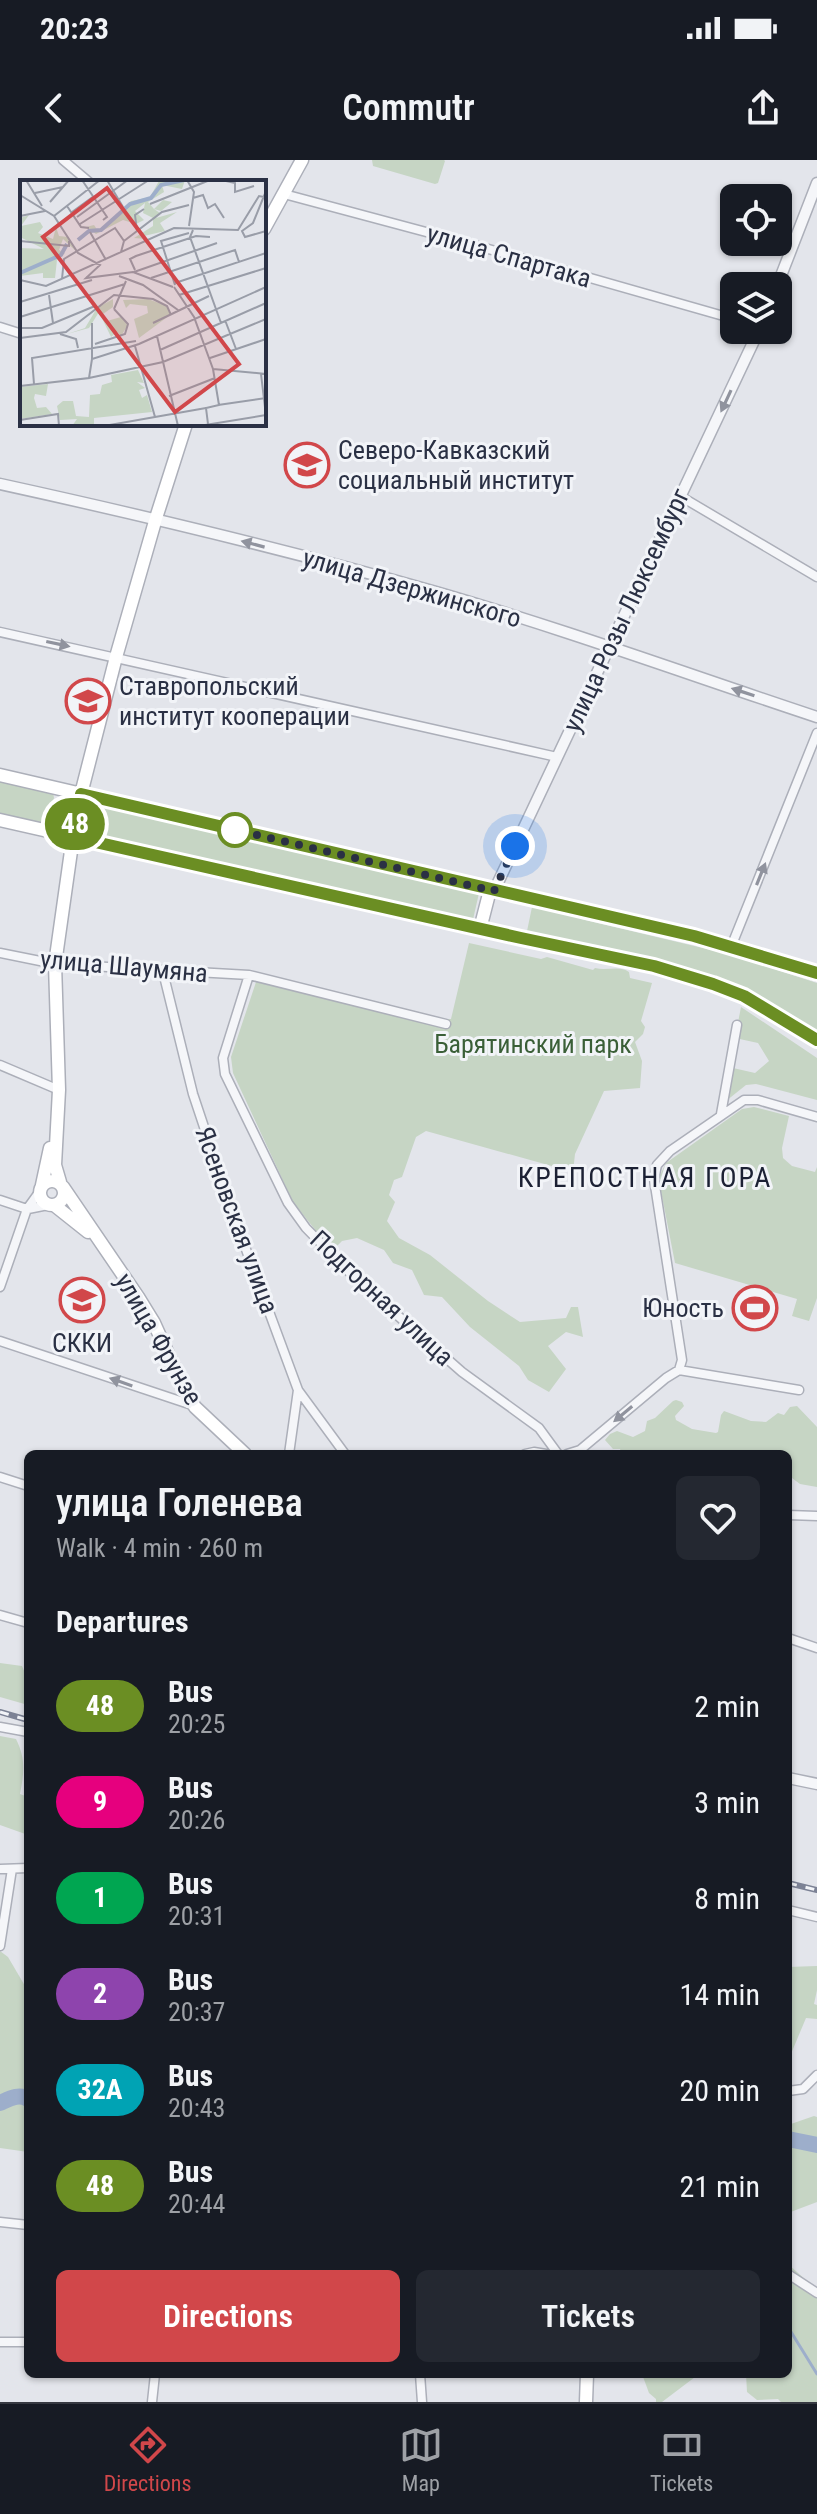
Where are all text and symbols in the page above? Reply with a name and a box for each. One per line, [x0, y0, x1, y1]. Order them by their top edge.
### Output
text: 20:23 [40, 11, 109, 46]
icon: back [32, 86, 76, 130]
icon: share [741, 86, 785, 130]
text: Commutr [342, 87, 475, 129]
inset map [20, 180, 266, 426]
map controls [720, 184, 792, 344]
button: locate [720, 184, 792, 256]
street label: улица Спартака [423, 218, 595, 294]
button: layers [720, 272, 792, 344]
one-way arrow [719, 389, 733, 412]
place label: Северо-Кавказский социальный институт [338, 435, 574, 495]
school or university icon: Северо-Кавказский социальный институт [283, 441, 331, 489]
street label: улица Розы Люксембург [556, 483, 696, 736]
one-way arrow [241, 537, 266, 549]
street label: улица Дзержинского [299, 542, 525, 634]
one-way arrow [46, 639, 71, 651]
place label: Ставропольский институт кооперации [119, 671, 350, 731]
school or university icon: Ставропольский институт кооперации [64, 677, 112, 725]
one-way arrow [731, 686, 755, 698]
line badge: 48 [39, 798, 111, 850]
text: 48 [61, 807, 89, 840]
unlabelled marker [218, 813, 252, 847]
your location [495, 826, 535, 866]
one-way arrow [754, 862, 767, 886]
street label: улица Шаумяна [39, 944, 209, 988]
park label: Барятинский парк [434, 1029, 632, 1059]
street label: Ясеновская улица [189, 1123, 285, 1317]
district label: КРЕПОСТНАЯ ГОРА [518, 1161, 772, 1194]
street label: Подгорная улица [304, 1224, 460, 1372]
street label: улица Фрунзе [109, 1268, 209, 1410]
school or university icon: СККИ [58, 1276, 106, 1324]
sports icon: Юность [731, 1284, 779, 1332]
place label: Юность [642, 1293, 724, 1323]
place label: СККИ [52, 1328, 112, 1358]
one-way arrow [109, 1375, 133, 1387]
one-way arrow [614, 1405, 634, 1422]
button: heart [676, 1476, 760, 1560]
text: улица Голенева [56, 1481, 303, 1525]
text: Walk · 4 min · 260 m [56, 1533, 263, 1563]
text: Departures [56, 1604, 189, 1639]
text: Bus [168, 1674, 213, 1709]
text: 48 [86, 1689, 114, 1722]
text: 2 min [694, 1689, 760, 1724]
text: 20:25 [168, 1709, 225, 1739]
text: Bus [168, 1770, 213, 1805]
text: 9 [93, 1785, 107, 1818]
text: 3 min [694, 1785, 760, 1820]
text: 20:26 [168, 1805, 225, 1835]
text: Bus [168, 1866, 213, 1901]
text: 1 [93, 1881, 107, 1914]
text: 8 min [694, 1881, 760, 1916]
text: 20:31 [168, 1901, 225, 1931]
text: Bus [168, 1962, 213, 1997]
text: 2 [93, 1977, 107, 2010]
text: 14 min [679, 1977, 760, 2012]
text: 20:37 [168, 1997, 225, 2027]
text: Bus [168, 2058, 213, 2093]
text: 32A [77, 2073, 123, 2106]
text: 20 min [679, 2073, 760, 2108]
text: 20:43 [168, 2093, 225, 2123]
text: Bus [168, 2154, 213, 2189]
text: 48 [86, 2169, 114, 2202]
text: 21 min [679, 2169, 760, 2204]
text: 20:44 [168, 2189, 225, 2219]
button: Directions [56, 2270, 400, 2362]
button: Tickets [416, 2270, 760, 2362]
tab: Directions [104, 2423, 192, 2496]
tab: Map [399, 2423, 443, 2496]
tab: Tickets [650, 2423, 713, 2496]

